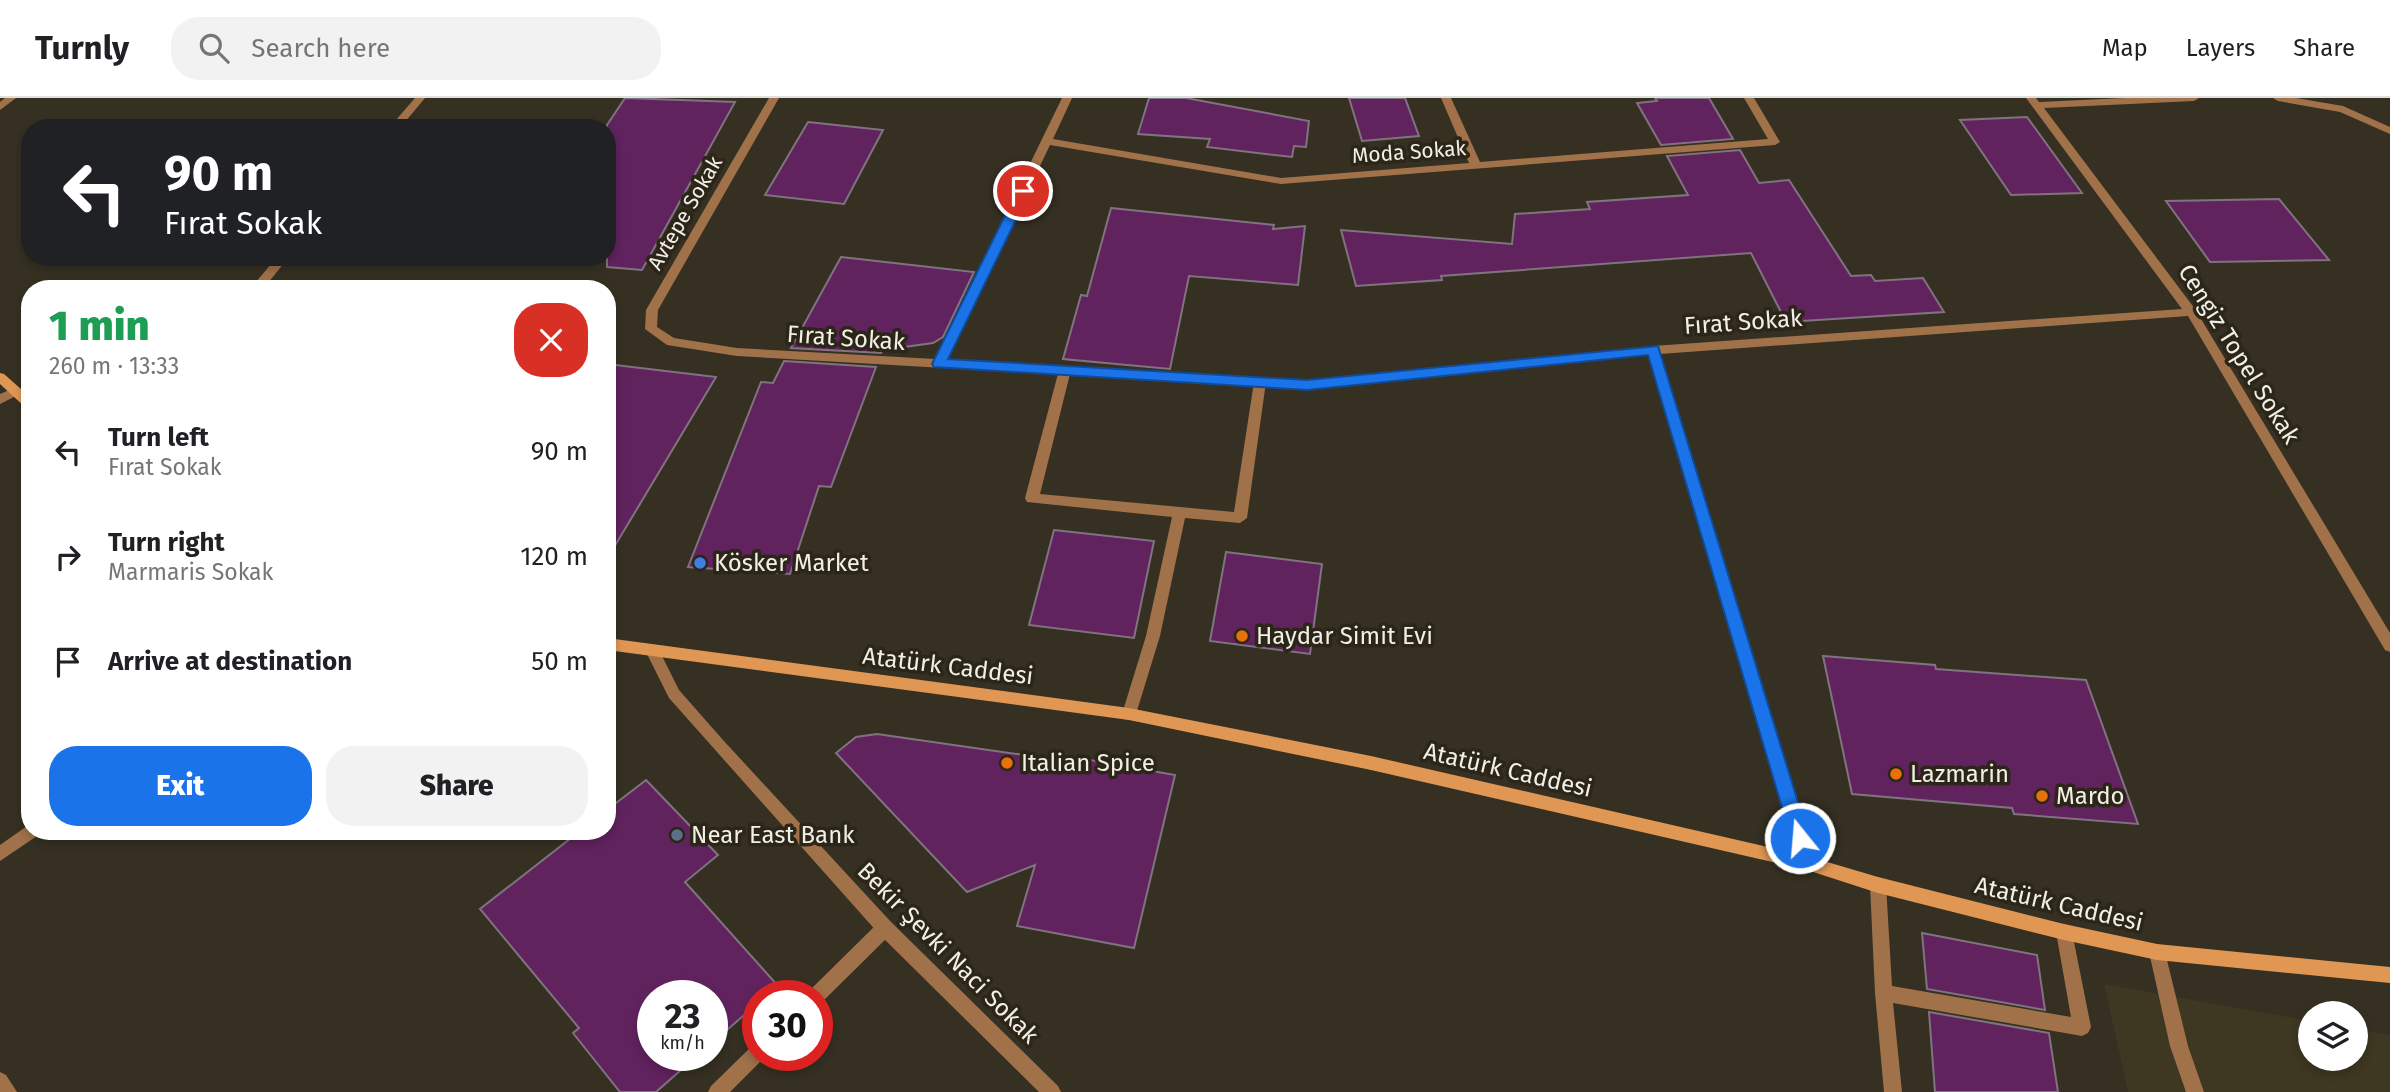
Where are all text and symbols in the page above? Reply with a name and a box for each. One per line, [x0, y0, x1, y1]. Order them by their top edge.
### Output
search box [171, 17, 661, 80]
text: Turnly [35, 28, 129, 68]
icon: search [195, 29, 233, 67]
text: Search here [251, 33, 390, 64]
text: Map [2102, 34, 2148, 62]
text: Layers [2186, 34, 2255, 62]
text: Share [2293, 34, 2355, 62]
street label: Moda Sokak [1351, 135, 1467, 169]
text: 90 m [164, 144, 273, 203]
icon: left [49, 147, 140, 238]
street label: Avtepe Sokak [642, 151, 728, 274]
pin [993, 161, 1053, 221]
icon: arrive [1004, 172, 1042, 210]
text: Fırat Sokak [164, 204, 322, 242]
street label: Cengiz Topel Sokak [2172, 259, 2306, 450]
text: 1 min [49, 301, 150, 351]
button: close [514, 303, 588, 377]
street label: Fırat Sokak [1683, 304, 1804, 340]
street label: Fırat Sokak [786, 320, 907, 356]
text: 260 m · 13:33 [49, 352, 179, 380]
text: Turn left [108, 422, 209, 453]
icon: left [49, 433, 87, 471]
text: 90 m [531, 436, 588, 467]
text: Fırat Sokak [108, 453, 222, 481]
text: Turn right [108, 527, 225, 558]
icon: right [49, 538, 87, 576]
text: 120 m [520, 541, 588, 572]
place label: Kösker Market [714, 549, 869, 577]
marker: Kösker Market [692, 555, 708, 571]
text: Marmaris Sokak [108, 558, 273, 586]
place label: Haydar Simit Evi [1256, 622, 1433, 650]
marker: Haydar Simit Evi [1234, 628, 1250, 644]
street label: Atatürk Caddesi [861, 642, 1035, 690]
icon: arrive [49, 643, 87, 681]
text: Arrive at destination [108, 646, 352, 677]
text: 50 m [531, 646, 588, 677]
street label: Atatürk Caddesi [1421, 737, 1595, 803]
button: Exit [49, 746, 312, 826]
button: Share [326, 746, 588, 826]
place label: Italian Spice [1021, 749, 1155, 777]
marker: Italian Spice [999, 755, 1015, 771]
place label: Lazmarin [1910, 760, 2009, 788]
marker: Lazmarin [1888, 766, 1904, 782]
place label: Mardo [2056, 782, 2125, 810]
marker: Mardo [2034, 788, 2050, 804]
position arrow [1763, 801, 1837, 875]
place label: Near East Bank [691, 821, 855, 849]
marker: Near East Bank [669, 827, 685, 843]
street label: Bekir Şevki Naci Sokak [852, 857, 1045, 1050]
street label: Atatürk Caddesi [1972, 871, 2146, 937]
speed limit sign: 30 [742, 980, 833, 1071]
text: 23 [664, 995, 701, 1037]
map controls [2298, 1001, 2368, 1071]
button: layers [2298, 1001, 2368, 1071]
text: km/h [660, 1032, 705, 1054]

